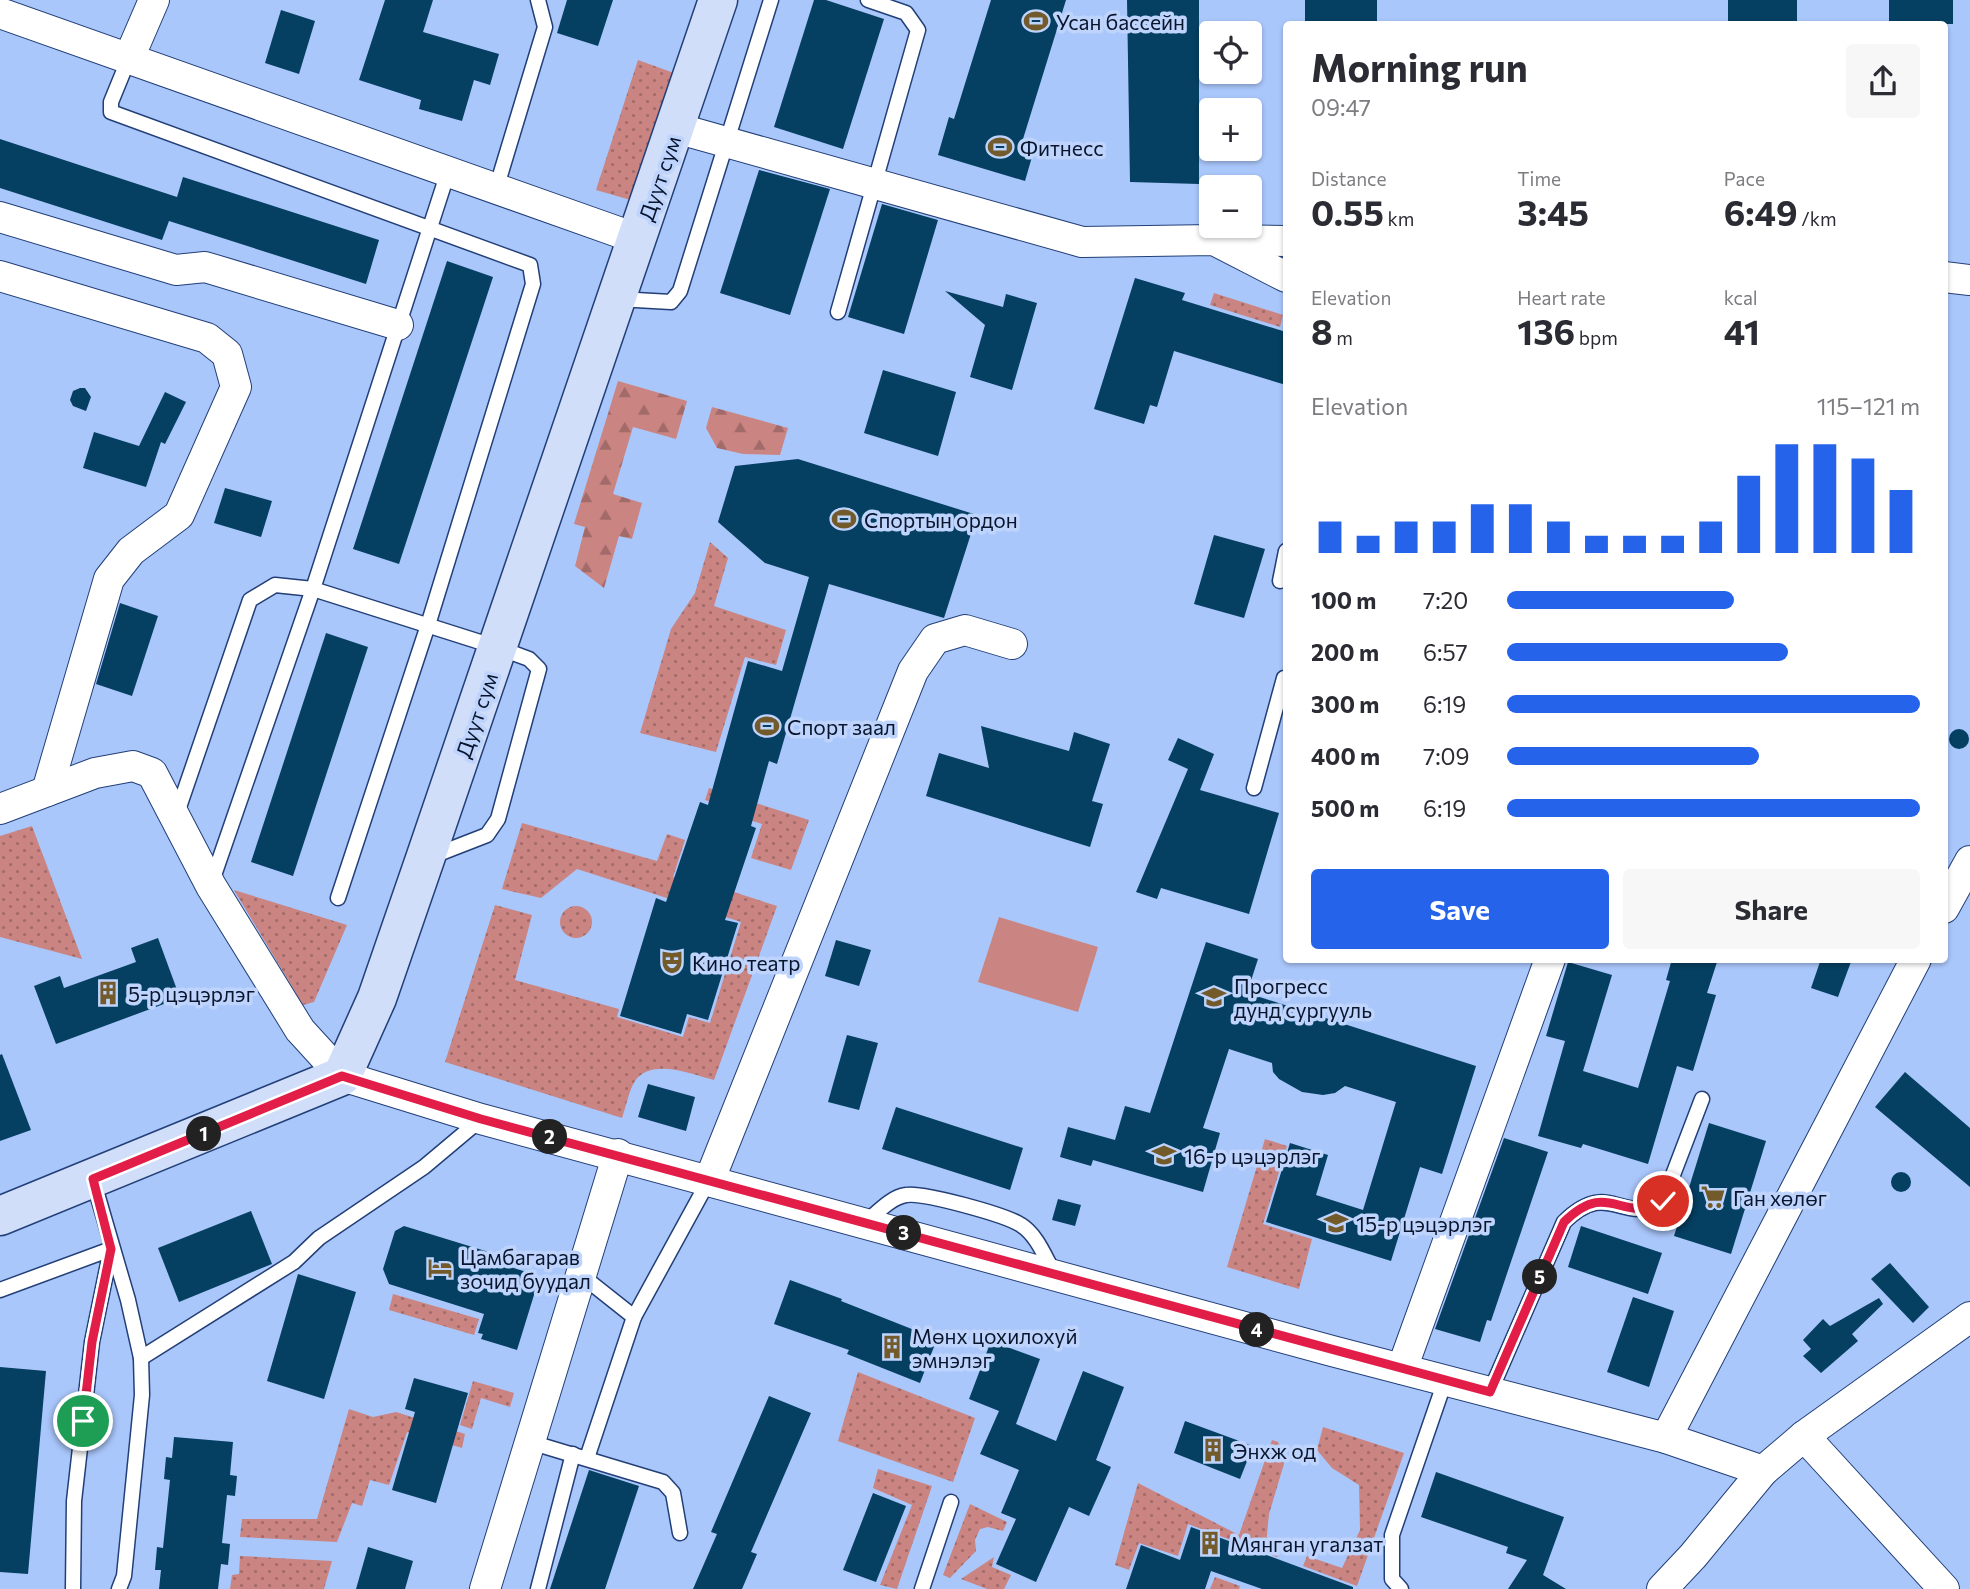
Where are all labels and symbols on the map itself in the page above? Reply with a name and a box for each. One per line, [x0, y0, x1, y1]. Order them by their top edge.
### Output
sports icon: Усан бассейн [1022, 7, 1050, 35]
place label: Усан бассейн [1056, 9, 1185, 34]
street label: Дуут сум [633, 132, 685, 224]
sports icon: Фитнесс [986, 133, 1014, 161]
place label: Фитнесс [1020, 135, 1104, 160]
sports icon: Спортын ордон [830, 505, 858, 533]
place label: Спортын ордон [864, 507, 1018, 532]
street label: Дуут сум [450, 669, 502, 761]
sports icon: Спорт заал [753, 712, 781, 740]
place label: Спорт заал [787, 714, 896, 739]
theatre icon: Кино театр [658, 948, 686, 976]
place label: Кино театр [692, 950, 801, 975]
place label: Прогресс дунд сургууль [1234, 973, 1372, 1022]
building icon: 5-р цэцэрлэг [94, 979, 122, 1007]
place label: 5-р цэцэрлэг [128, 981, 255, 1006]
school or university icon: Прогресс дунд сургууль [1200, 983, 1228, 1011]
pin: 1 [186, 1116, 222, 1152]
pin: 2 [532, 1120, 568, 1154]
school or university icon: 16-р цэцэрлэг [1150, 1141, 1178, 1169]
place label: 16-р цэцэрлэг [1184, 1143, 1321, 1168]
pin [1633, 1171, 1693, 1231]
supermarket icon: Ган хөлөг [1699, 1183, 1727, 1211]
place label: Ган хөлөг [1733, 1185, 1827, 1210]
school or university icon: 15-р цэцэрлэг [1322, 1209, 1350, 1237]
place label: 15-р цэцэрлэг [1356, 1211, 1492, 1236]
pin: 3 [886, 1216, 922, 1250]
place label: Цамбагарав зочид буудал [460, 1244, 591, 1293]
hotel icon: Цамбагарав зочид буудал [426, 1254, 454, 1282]
pin: 5 [1522, 1260, 1558, 1294]
pin: 4 [1240, 1312, 1274, 1348]
place label: Мөнх цохилохуй эмнэлэг [912, 1323, 1078, 1372]
building icon: Мөнх цохилохуй эмнэлэг [878, 1333, 906, 1361]
pin [53, 1391, 113, 1451]
building icon: Энхж од [1199, 1436, 1227, 1464]
place label: Энхж од [1233, 1438, 1316, 1463]
building icon: Мянган угалзат [1196, 1529, 1224, 1557]
place label: Мянган угалзат [1230, 1531, 1383, 1556]

